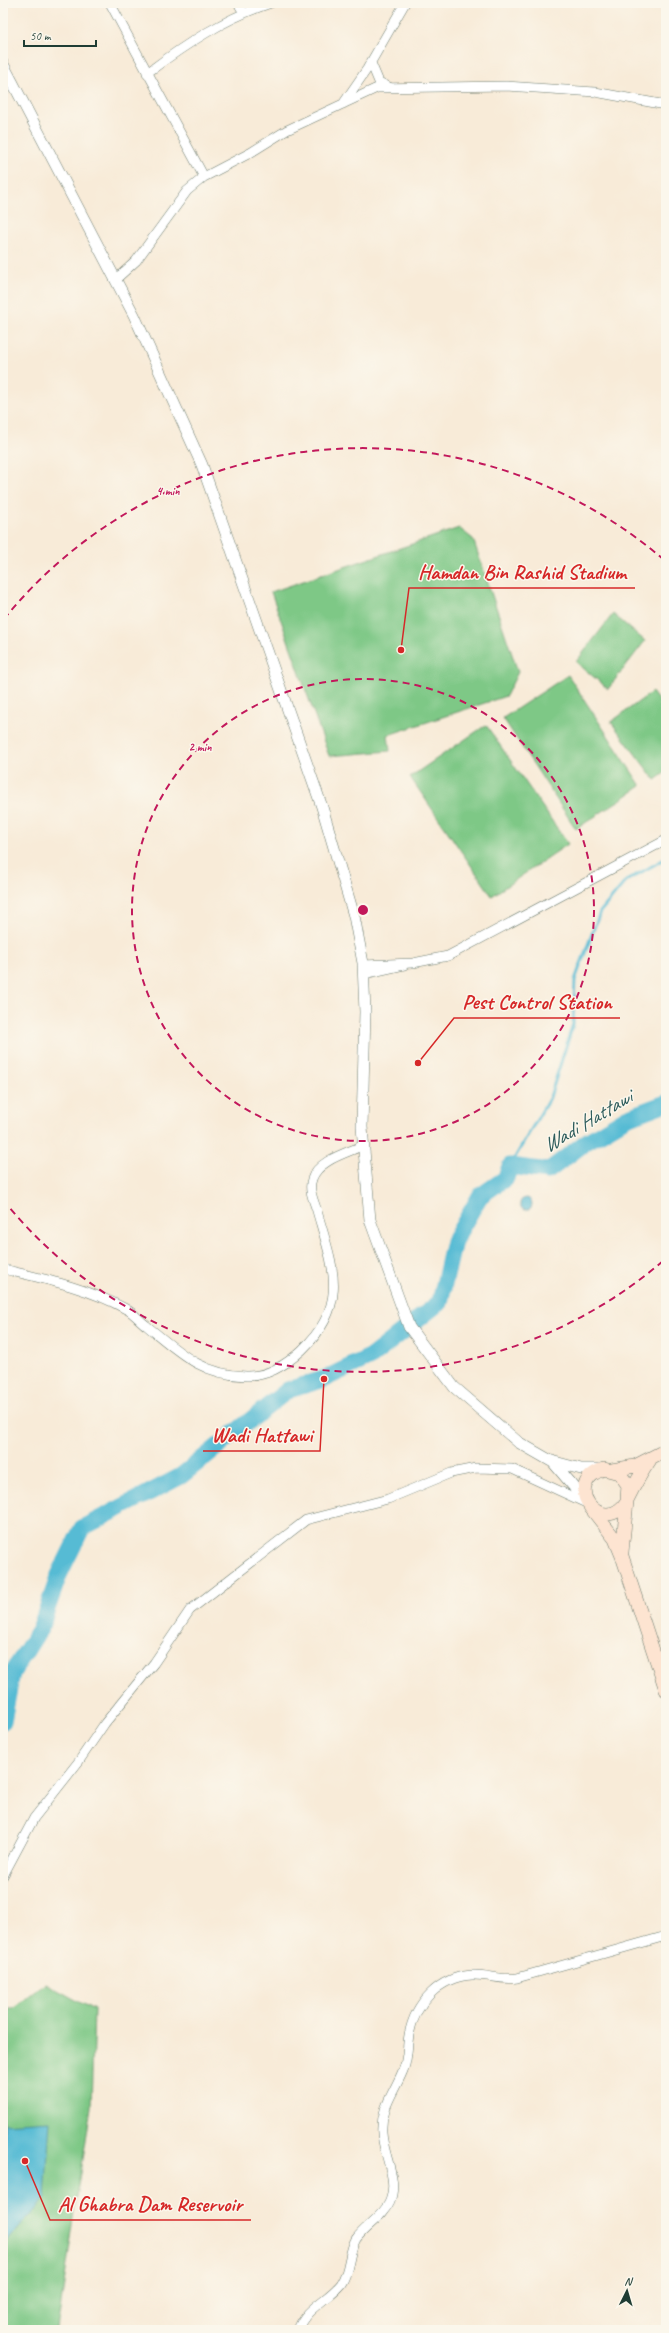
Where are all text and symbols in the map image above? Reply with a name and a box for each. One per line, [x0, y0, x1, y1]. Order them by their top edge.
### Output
scale bar [24, 22, 96, 48]
text: 50 m [30, 28, 52, 44]
text: 4 min [157, 483, 180, 499]
callout: Hamdan Bin Rashid Stadium [409, 555, 635, 588]
text: Hamdan Bin Rashid Stadium [418, 559, 628, 585]
text: 2 min [189, 739, 212, 755]
centre of rings [356, 903, 370, 917]
callout: Pest Control Station [454, 985, 620, 1018]
text: Pest Control Station [462, 989, 613, 1015]
water label: Wadi Hattawi [538, 1082, 641, 1158]
callout: Wadi Hattawi [203, 1418, 320, 1451]
text: Wadi Hattawi [212, 1422, 315, 1448]
callout: Al Ghabra Dam Reservoir [50, 2187, 251, 2220]
text: Al Ghabra Dam Reservoir [58, 2191, 245, 2217]
north arrow [607, 2271, 647, 2311]
text: N [624, 2274, 634, 2288]

